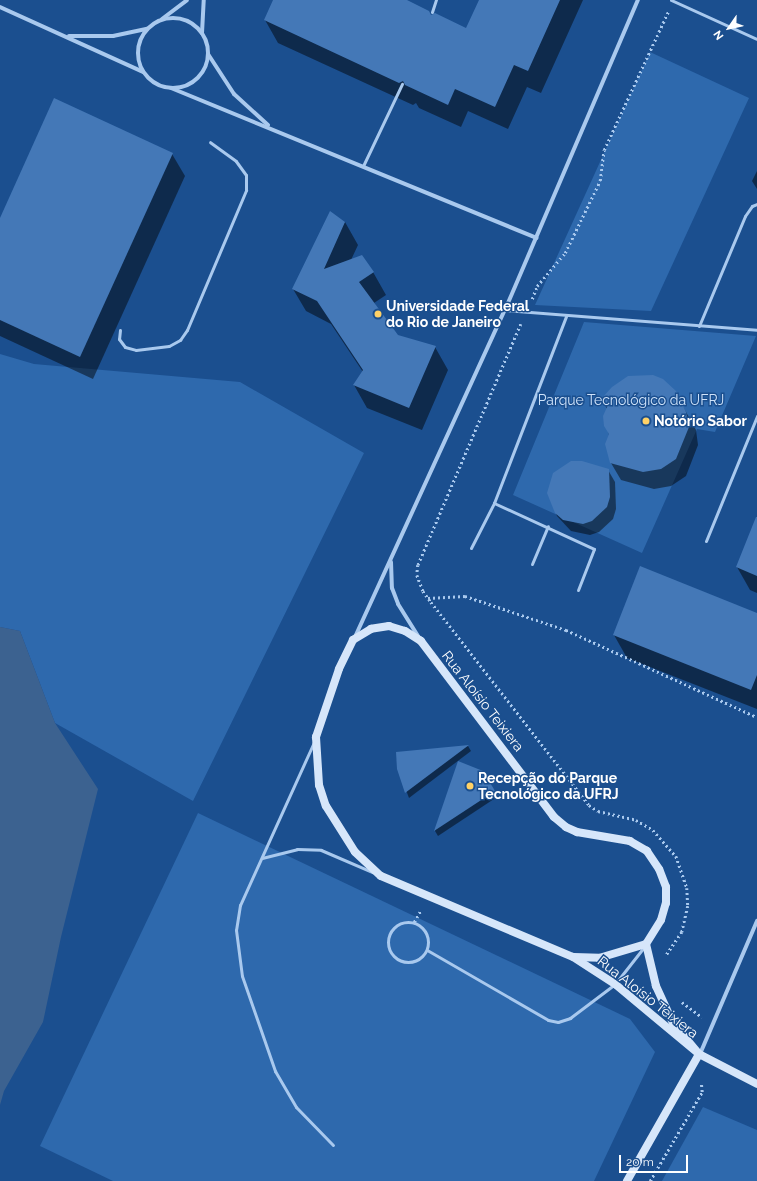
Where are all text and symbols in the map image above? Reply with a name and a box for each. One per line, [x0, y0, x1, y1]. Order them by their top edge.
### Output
north arrow [709, 8, 749, 48]
text: N [711, 28, 726, 42]
place label: Universidade Federal do Rio de Janeiro [386, 298, 529, 330]
marker: Universidade Federal do Rio de Janeiro [373, 309, 383, 319]
park label: Parque Tecnológico da UFRJ [537, 392, 725, 408]
place label: Notório Sabor [654, 413, 747, 429]
marker: Notório Sabor [641, 416, 651, 426]
street label: Rua Aloísio Teixiera [438, 647, 528, 755]
place label: Recepção do Parque Tecnológico da UFRJ [478, 770, 619, 802]
marker: Recepção do Parque Tecnológico da UFRJ [465, 781, 475, 791]
street label: Rua Aloísio Teixiera [594, 952, 702, 1042]
scale bar [621, 1147, 690, 1173]
text: 20 m [626, 1155, 654, 1169]

